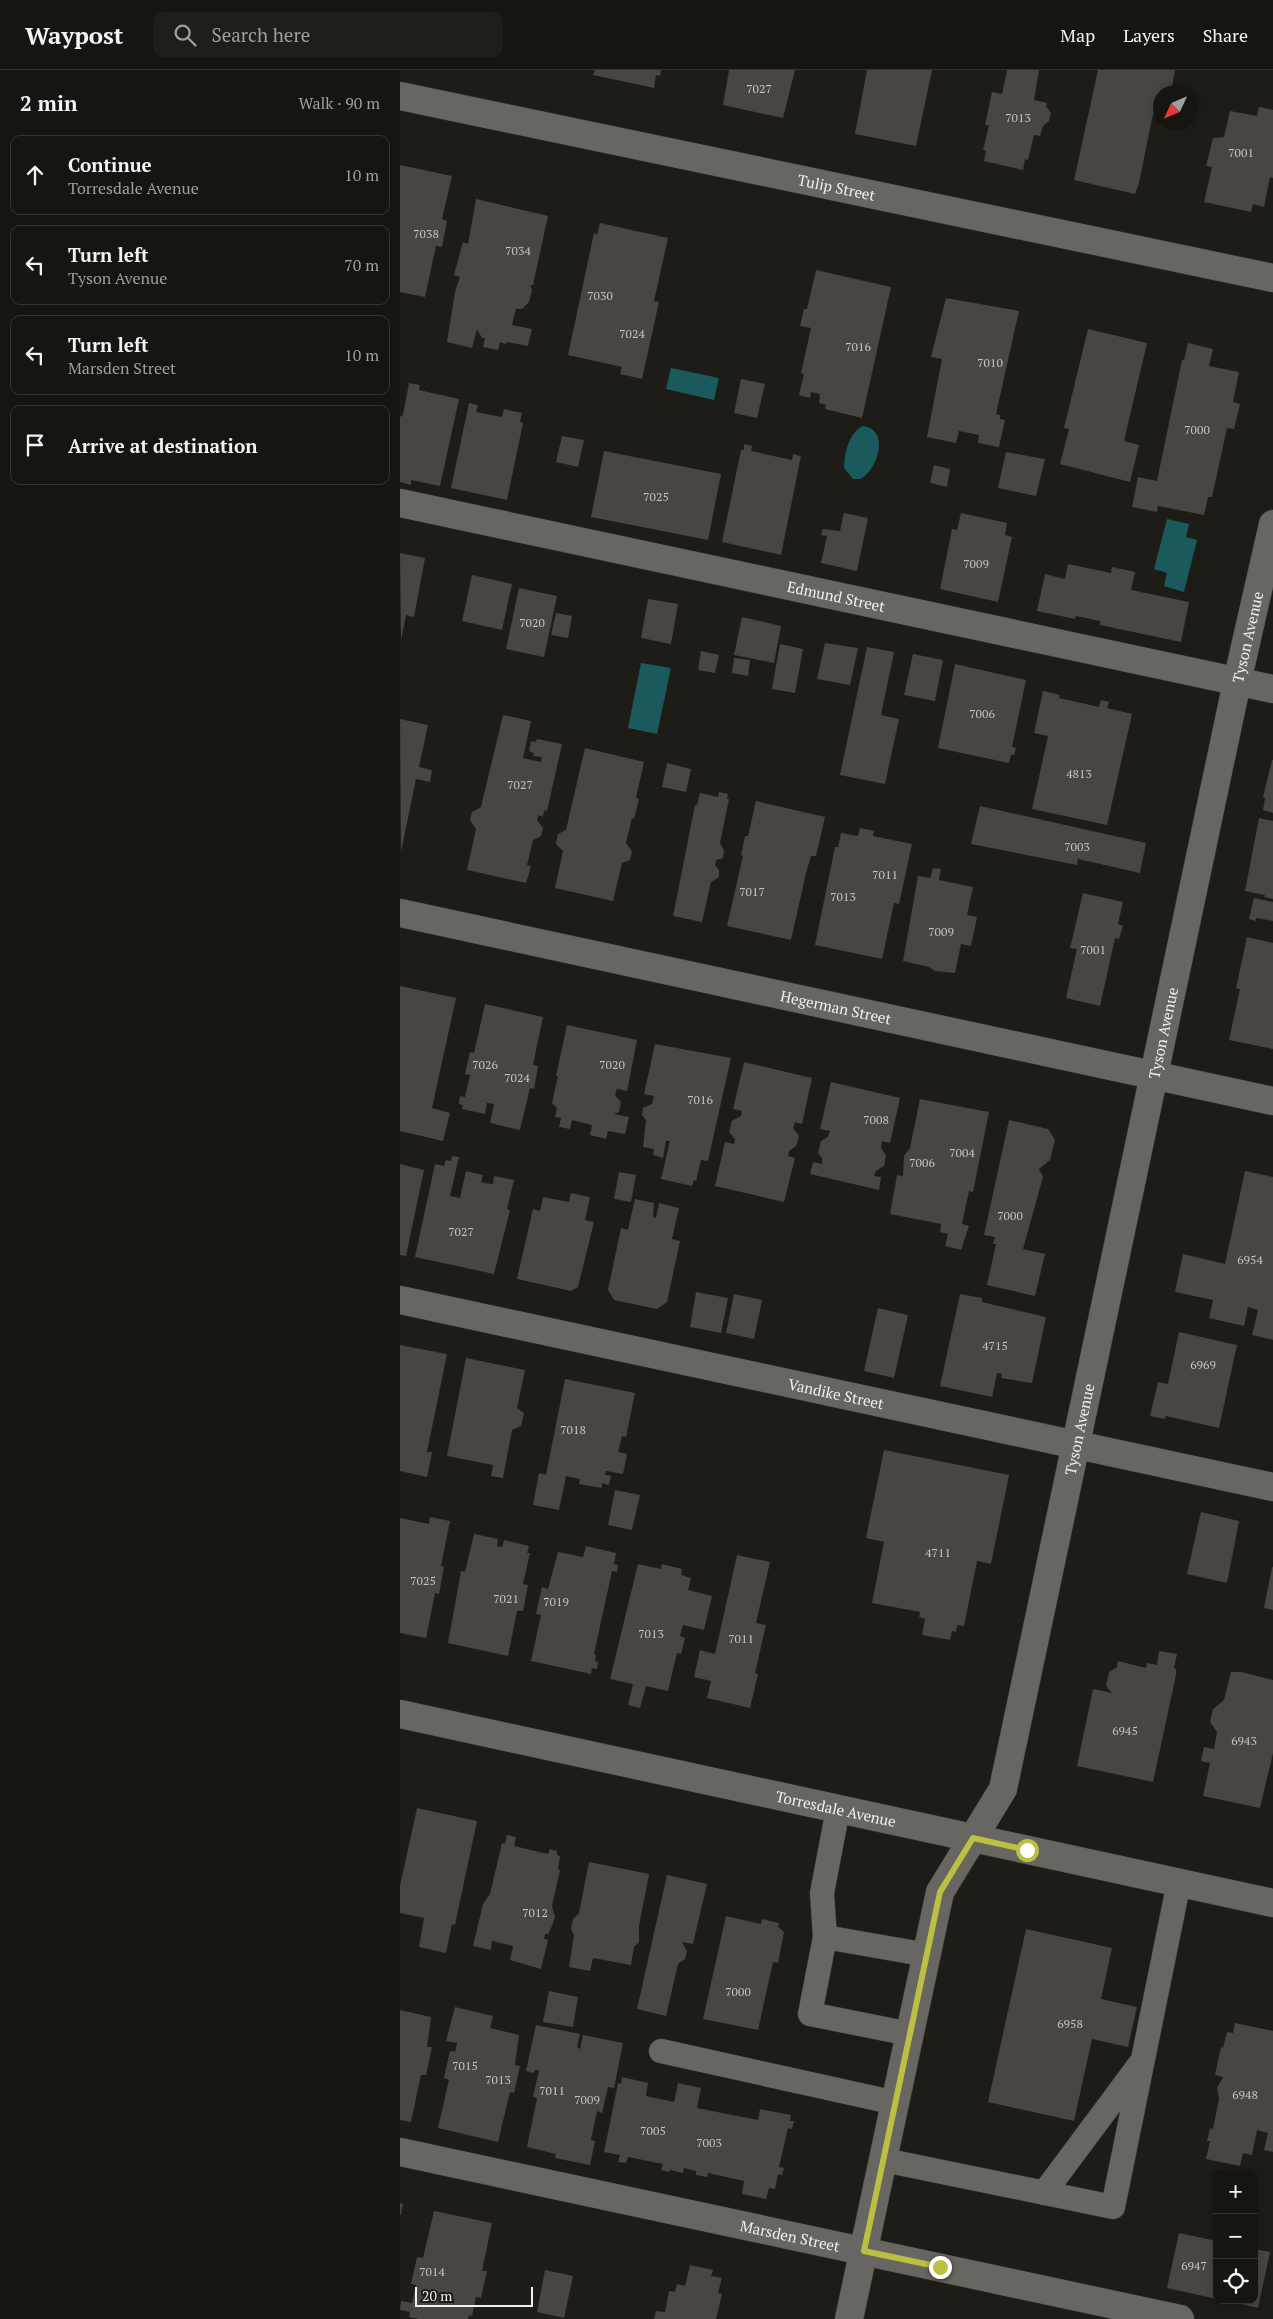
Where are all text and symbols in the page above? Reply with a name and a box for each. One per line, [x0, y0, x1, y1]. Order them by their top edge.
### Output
search box [153, 12, 503, 57]
text: Waypost [25, 19, 123, 51]
icon: search [171, 21, 199, 49]
text: Search here [211, 22, 310, 47]
text: Map [1060, 23, 1095, 47]
text: Layers [1123, 23, 1175, 47]
text: Share [1203, 23, 1248, 47]
house number: 7027 [746, 81, 772, 96]
north arrow [1153, 85, 1198, 130]
text: 2 min [20, 89, 77, 117]
text: Walk · 90 m [299, 92, 380, 114]
house number: 7013 [1005, 110, 1031, 125]
house number: 7001 [1228, 145, 1254, 160]
text: Continue [68, 152, 152, 177]
icon: ahead [21, 161, 49, 189]
text: 10 m [344, 164, 379, 186]
street label: Tulip Street [796, 169, 878, 205]
text: Torresdale Avenue [68, 177, 199, 199]
house number: 7038 [413, 226, 439, 241]
text: Turn left [68, 242, 149, 267]
house number: 7034 [505, 243, 531, 258]
icon: left [21, 251, 49, 279]
text: 70 m [344, 254, 379, 276]
text: Tyson Avenue [68, 267, 167, 289]
house number: 7030 [587, 288, 613, 303]
house number: 7024 [619, 326, 645, 341]
text: Turn left [68, 332, 149, 357]
house number: 7016 [845, 339, 871, 354]
icon: left [21, 341, 49, 369]
text: 10 m [344, 344, 379, 366]
house number: 7010 [977, 355, 1003, 370]
text: Marsden Street [68, 357, 176, 379]
house number: 7000 [1184, 422, 1210, 437]
icon: arrive [21, 431, 49, 459]
text: Arrive at destination [68, 433, 257, 458]
house number: 7025 [643, 489, 669, 504]
house number: 7009 [963, 556, 989, 571]
street label: Edmund Street [785, 576, 887, 616]
street label: Tyson Avenue [1227, 589, 1267, 685]
house number: 7020 [519, 615, 545, 630]
house number: 7006 [969, 706, 995, 721]
house number: 4813 [1066, 766, 1092, 781]
house number: 7027 [507, 777, 533, 792]
house number: 7003 [1064, 839, 1090, 854]
house number: 7011 [872, 867, 898, 882]
house number: 7017 [739, 884, 765, 899]
house number: 7013 [830, 889, 856, 904]
house number: 7009 [928, 924, 954, 939]
house number: 7001 [1080, 942, 1106, 957]
street label: Hegerman Street [779, 985, 894, 1029]
street label: Tyson Avenue [1143, 985, 1182, 1081]
house number: 7026 [472, 1057, 498, 1072]
house number: 7020 [599, 1057, 625, 1072]
house number: 7024 [504, 1070, 530, 1085]
house number: 7016 [687, 1092, 713, 1107]
house number: 7008 [863, 1112, 889, 1127]
house number: 7004 [949, 1145, 975, 1160]
house number: 7006 [909, 1155, 935, 1170]
house number: 7000 [997, 1208, 1023, 1223]
house number: 7027 [448, 1224, 474, 1239]
house number: 6954 [1237, 1252, 1263, 1267]
house number: 4715 [982, 1338, 1008, 1353]
house number: 6969 [1190, 1357, 1216, 1372]
street label: Vandike Street [786, 1373, 886, 1413]
street label: Tyson Avenue [1060, 1382, 1098, 1477]
house number: 7018 [560, 1422, 586, 1437]
house number: 4711 [925, 1545, 951, 1560]
house number: 7025 [410, 1573, 436, 1588]
house number: 7021 [493, 1591, 519, 1606]
house number: 7019 [543, 1594, 569, 1609]
house number: 7013 [638, 1626, 664, 1641]
house number: 7011 [728, 1631, 754, 1646]
house number: 6945 [1112, 1723, 1138, 1738]
house number: 6943 [1231, 1733, 1257, 1748]
street label: Torresdale Avenue [774, 1786, 898, 1831]
route start [1016, 1839, 1039, 1862]
house number: 7012 [522, 1905, 548, 1920]
house number: 7000 [725, 1984, 751, 1999]
house number: 6958 [1057, 2016, 1083, 2031]
house number: 7015 [452, 2058, 478, 2073]
house number: 7013 [485, 2072, 511, 2087]
house number: 7011 [539, 2083, 565, 2098]
house number: 6948 [1232, 2087, 1258, 2102]
house number: 7009 [574, 2092, 600, 2107]
house number: 7005 [640, 2123, 666, 2138]
house number: 7003 [696, 2135, 722, 2150]
map controls [1213, 2169, 1258, 2304]
button: + [1213, 2169, 1258, 2214]
button: − [1213, 2214, 1258, 2259]
street label: Marsden Street [739, 2215, 842, 2256]
route end [929, 2256, 952, 2279]
house number: 6947 [1181, 2258, 1207, 2273]
button: locate [1213, 2259, 1258, 2304]
house number: 7014 [419, 2264, 445, 2279]
scale bar [415, 2284, 532, 2307]
text: 20 m [422, 2286, 452, 2305]

